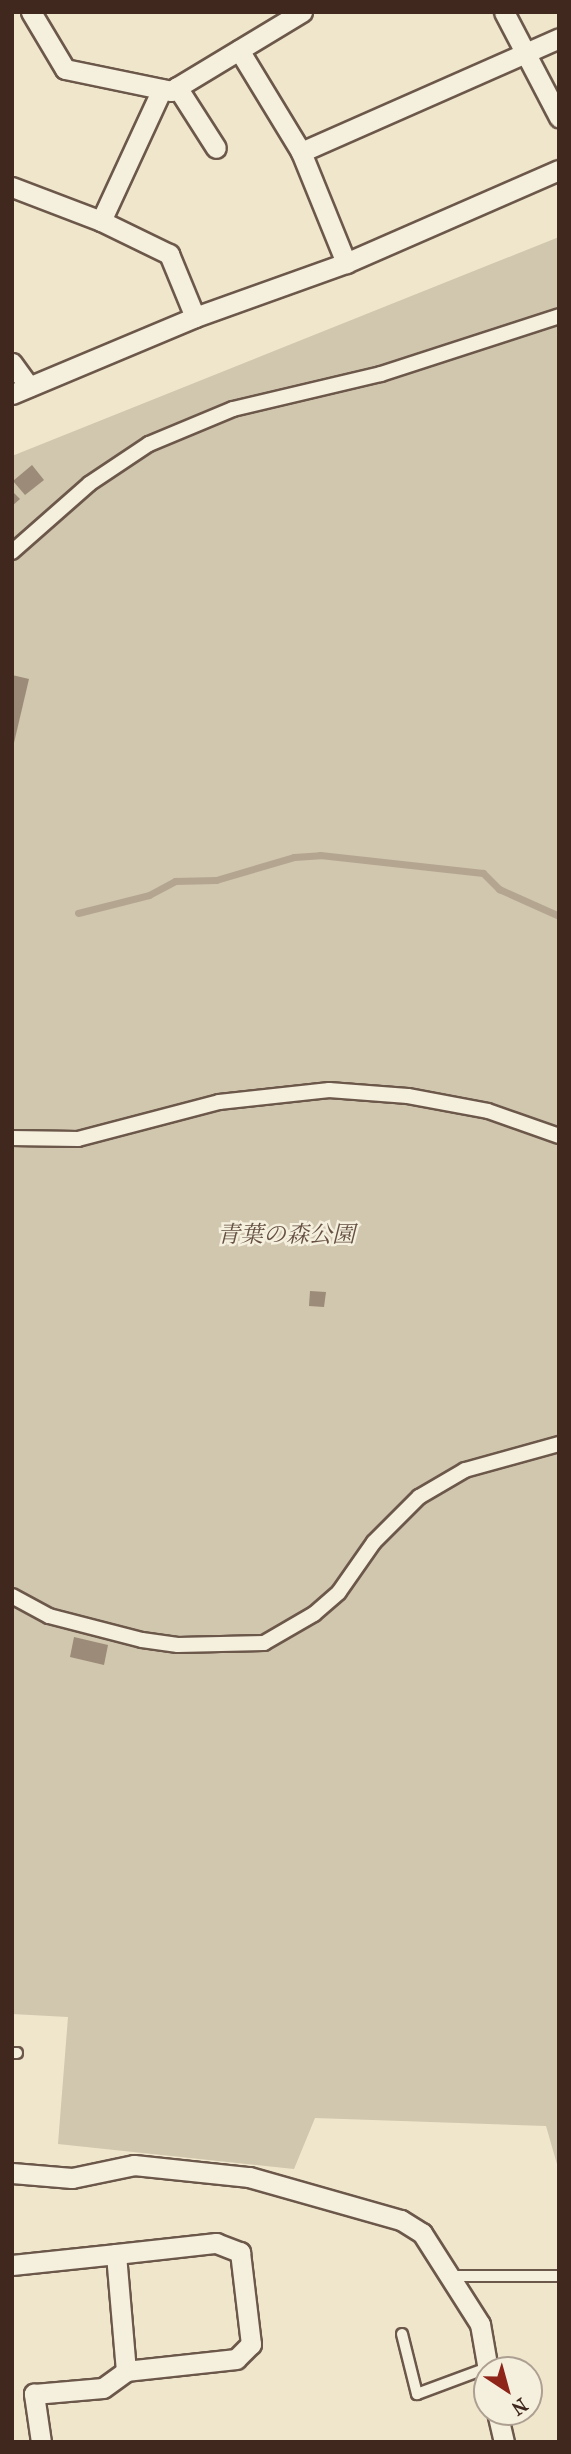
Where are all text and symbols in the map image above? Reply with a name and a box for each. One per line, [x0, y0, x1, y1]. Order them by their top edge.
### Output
park label: 青葉の森公園 [217, 1221, 355, 1249]
north arrow [473, 2356, 543, 2426]
text: N [507, 2393, 531, 2420]

